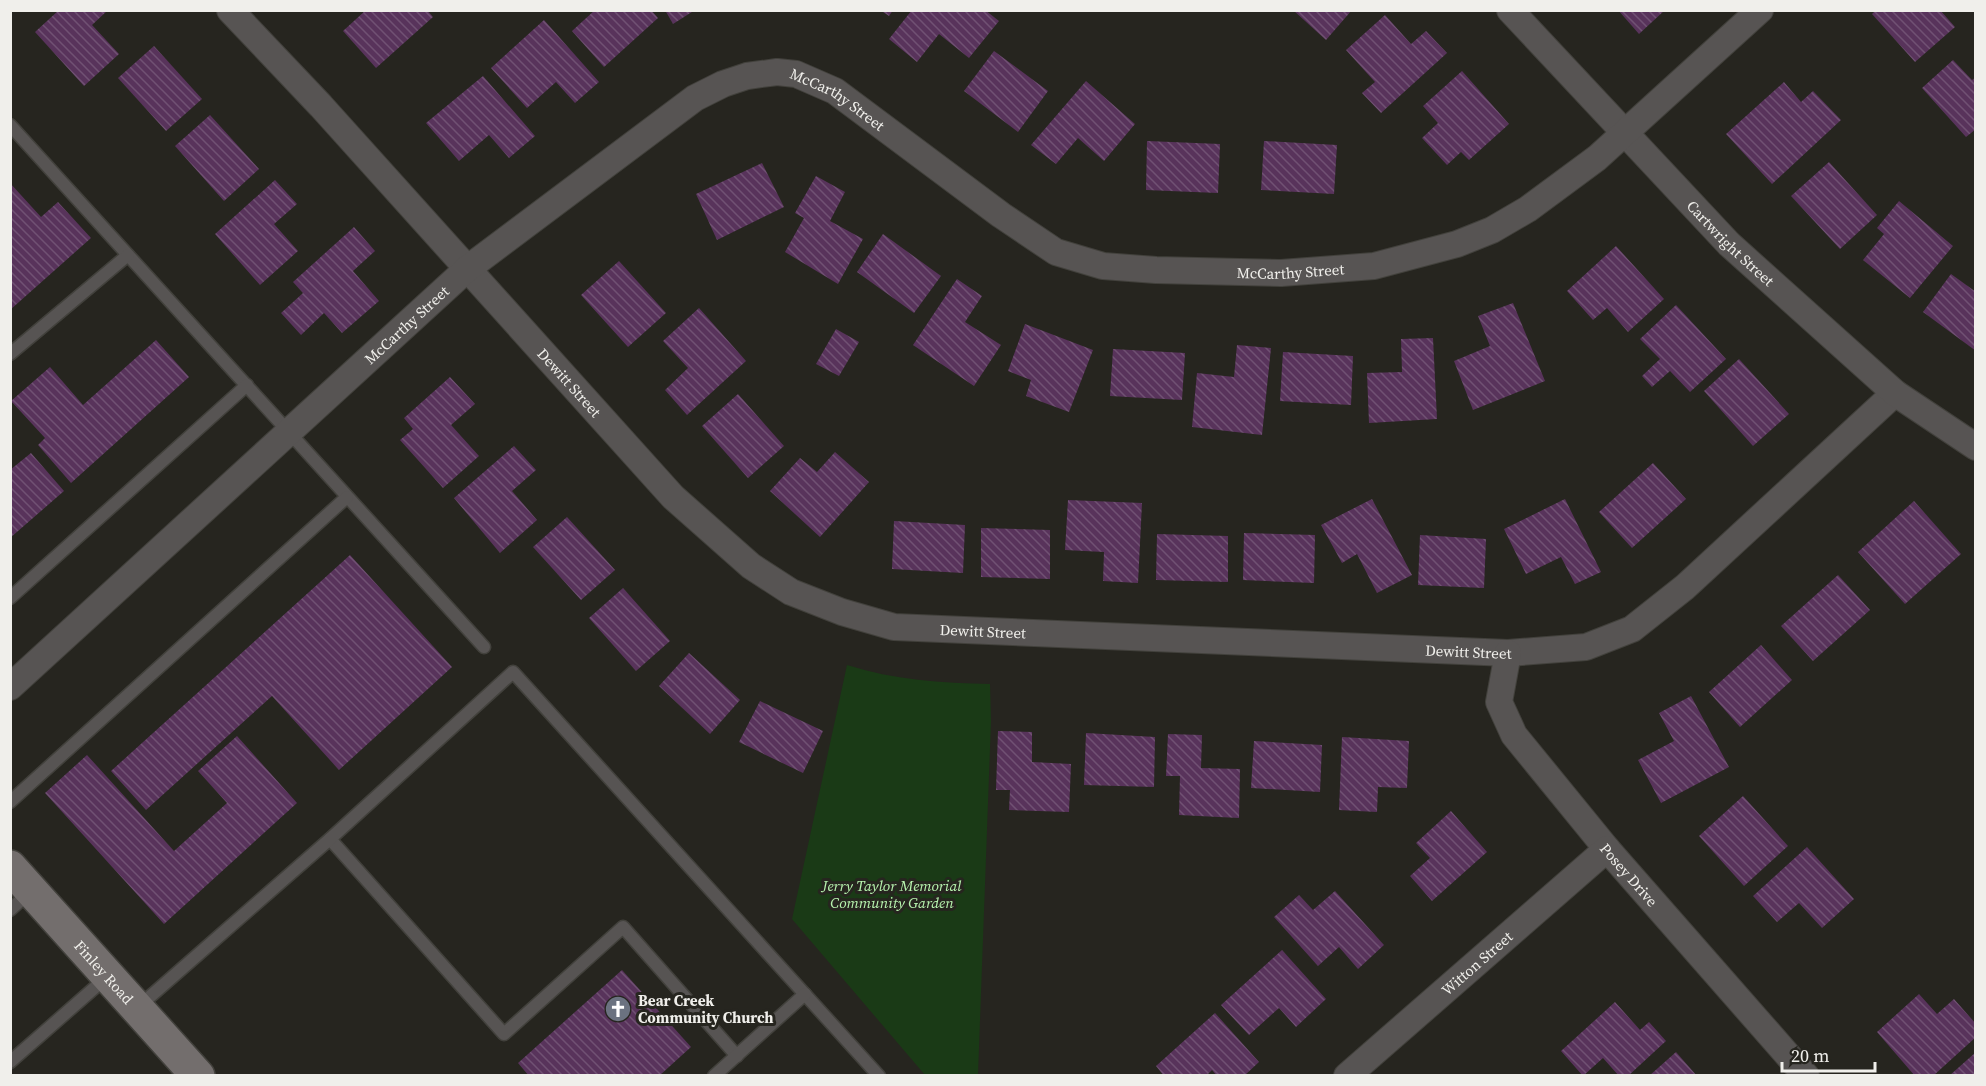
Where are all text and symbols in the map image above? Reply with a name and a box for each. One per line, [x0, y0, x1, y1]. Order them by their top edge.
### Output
street label: McCarthy Street [787, 62, 889, 135]
street label: Cartwright Street [1682, 195, 1779, 291]
street label: McCarthy Street [1236, 258, 1345, 284]
street label: McCarthy Street [359, 280, 453, 369]
street label: Dewitt Street [533, 343, 606, 421]
street label: Dewitt Street [939, 618, 1026, 643]
street label: Dewitt Street [1425, 639, 1512, 664]
street label: Posey Drive [1596, 838, 1663, 911]
park label: Jerry Taylor Memorial Community Garden [821, 875, 962, 913]
street label: Witton Street [1436, 926, 1517, 1000]
street label: Finley Road [70, 935, 139, 1009]
place label: Bear Creek Community Church [638, 990, 774, 1028]
church icon: Bear Creek Community Church [603, 994, 633, 1024]
scale bar [1782, 1035, 1875, 1073]
text: 20 m [1791, 1043, 1829, 1068]

